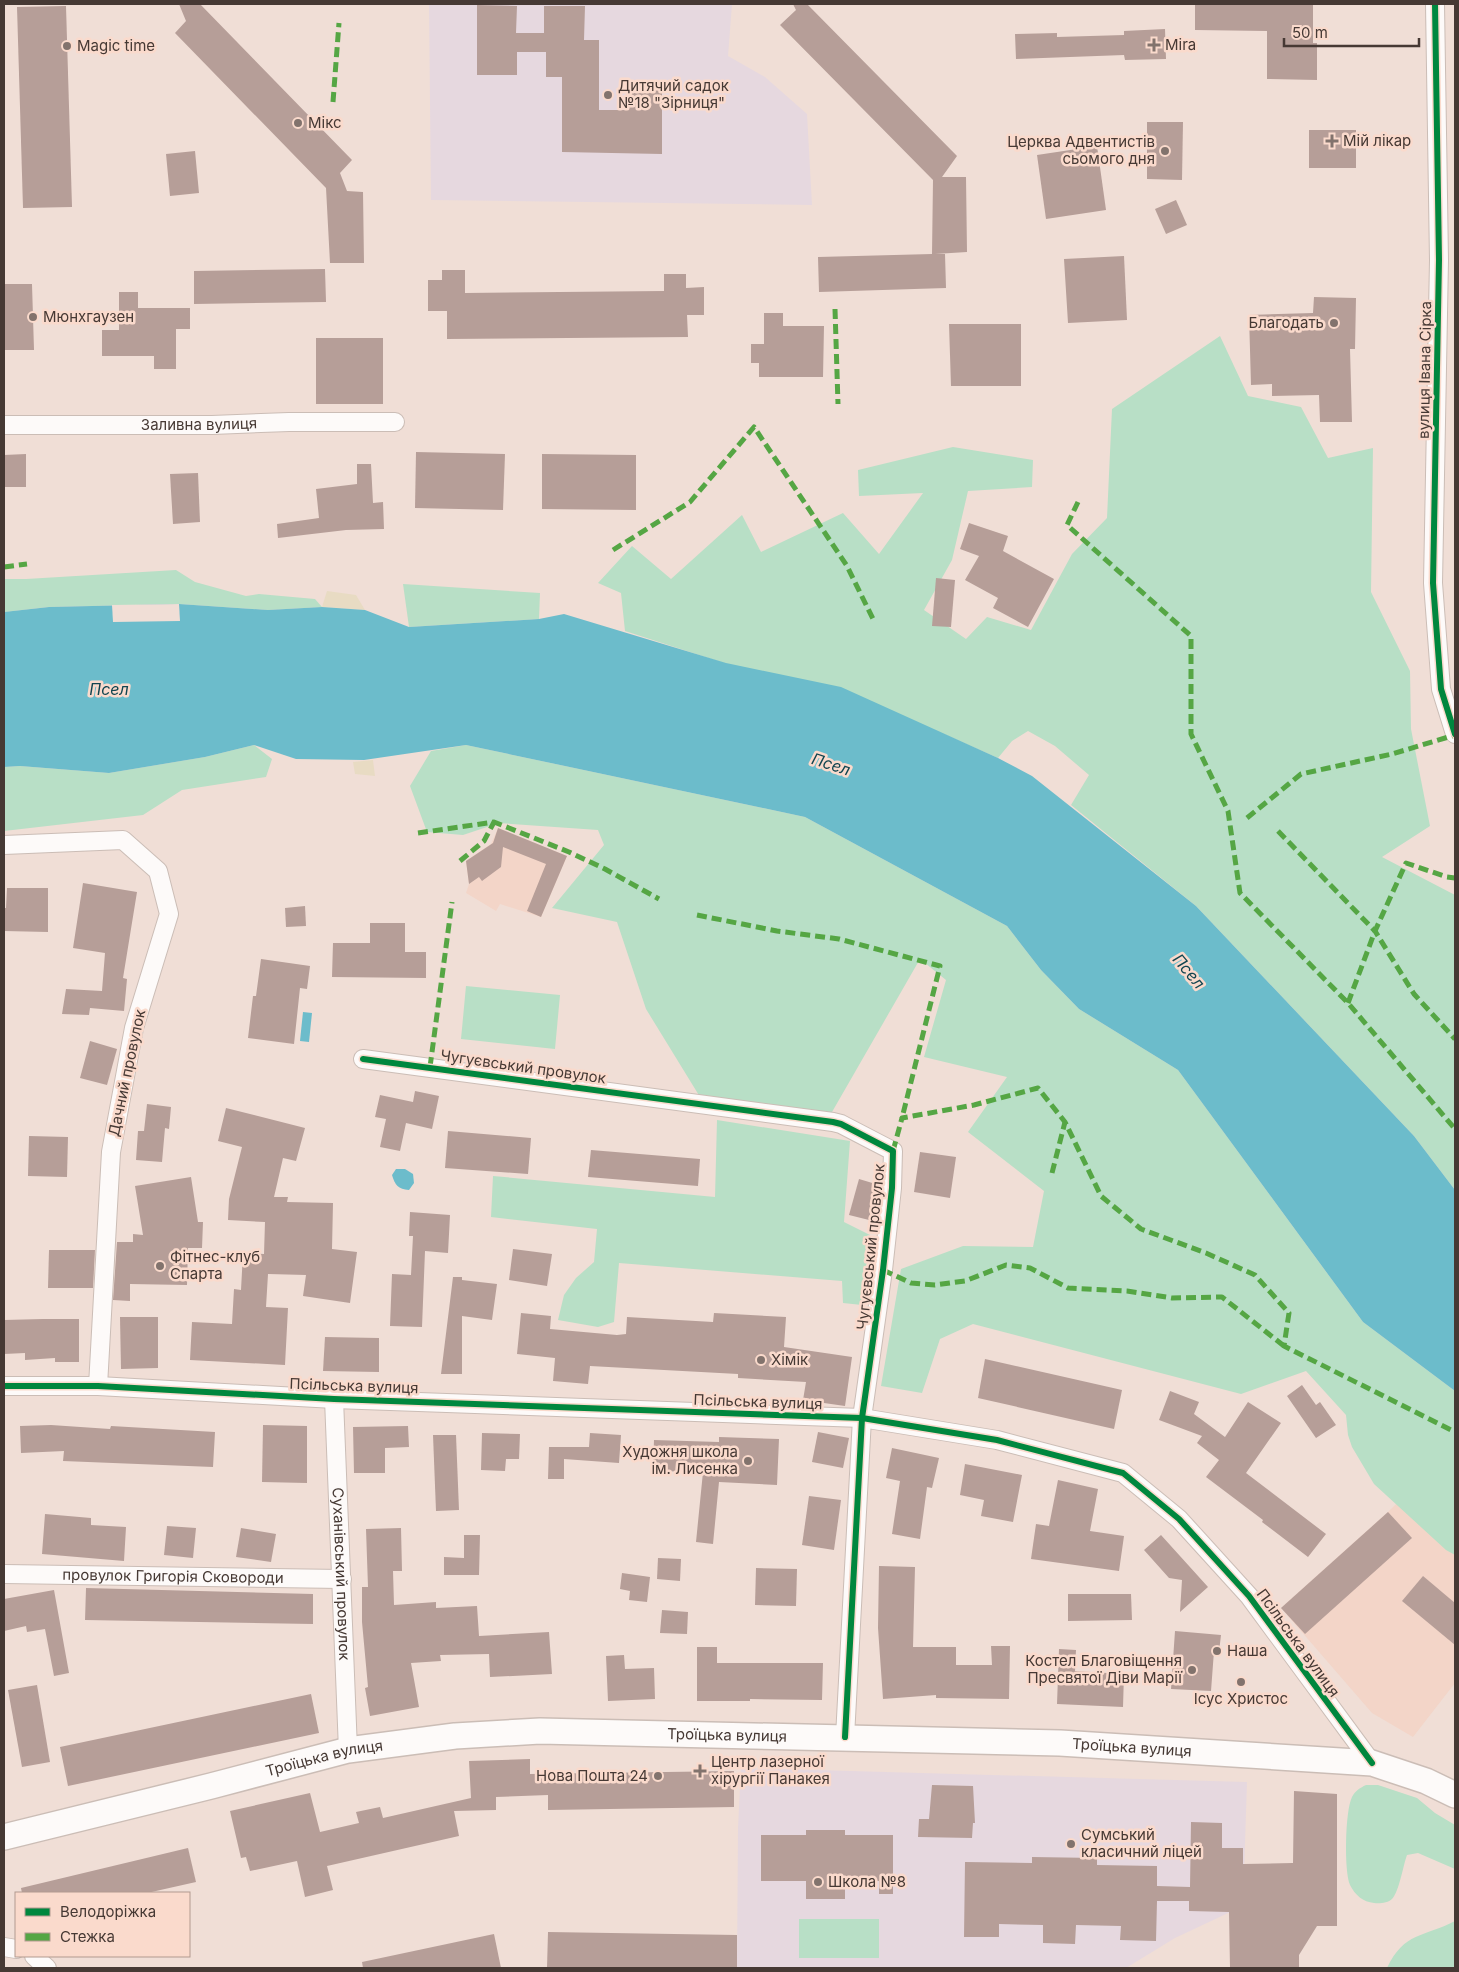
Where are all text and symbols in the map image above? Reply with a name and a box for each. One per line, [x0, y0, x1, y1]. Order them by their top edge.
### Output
scale bar [1284, 15, 1419, 47]
text: 50 m [1292, 23, 1328, 42]
place label: Mira [1165, 35, 1196, 54]
place label: Magic time [77, 36, 155, 55]
marker: Mira [1147, 38, 1161, 52]
marker: Magic time [61, 40, 73, 52]
place label: Дитячий садок №18 "Зірниця" [618, 76, 729, 112]
marker: Дитячий садок №18 "Зірниця" [602, 89, 614, 101]
place label: Мікс [308, 113, 342, 132]
marker: Мікс [292, 117, 304, 129]
place label: Мій лікар [1343, 131, 1411, 150]
place label: Церква Адвентистів сьомого дня [1007, 132, 1155, 168]
marker: Мій лікар [1325, 134, 1339, 148]
marker: Церква Адвентистів сьомого дня [1159, 145, 1171, 157]
street label: вулиця Івана Сірка [1414, 301, 1435, 439]
place label: Мюнхгаузен [43, 307, 134, 326]
marker: Мюнхгаузен [27, 311, 39, 323]
place label: Благодать [1249, 313, 1324, 332]
marker: Благодать [1328, 317, 1340, 329]
street label: Заливна вулиця [141, 413, 257, 434]
water label: Псел [89, 679, 129, 699]
water label: Псел [809, 748, 853, 780]
water label: Псел [1169, 949, 1209, 993]
street label: Дачний провулок [104, 1008, 149, 1138]
street label: Чугуєвський провулок [439, 1045, 607, 1088]
street label: Чугуєвський провулок [852, 1163, 889, 1331]
place label: Фітнес-клуб Спарта [170, 1247, 260, 1283]
marker: Фітнес-клуб Спарта [154, 1260, 166, 1272]
place label: Хімік [771, 1350, 808, 1369]
marker: Хімік [755, 1354, 767, 1366]
street label: Псільська вулиця [289, 1374, 419, 1397]
street label: Псільська вулиця [693, 1390, 823, 1413]
place label: Художня школа ім. Лисенка [622, 1442, 738, 1478]
marker: Художня школа ім. Лисенка [742, 1455, 754, 1467]
street label: Суханівський провулок [329, 1487, 354, 1661]
street label: провулок Григорія Сковороди [62, 1565, 284, 1587]
street label: Псільська вулиця [1253, 1585, 1344, 1701]
place label: Наша [1227, 1641, 1267, 1660]
marker: Наша [1211, 1645, 1223, 1657]
place label: Костел Благовіщення Пресвятої Діви Марії [1025, 1651, 1183, 1687]
marker: Костел Благовіщення Пресвятої Діви Марії [1186, 1664, 1198, 1676]
marker: Ісус Христос [1235, 1676, 1247, 1688]
place label: Ісус Христос [1194, 1689, 1288, 1708]
street label: Троїцька вулиця [667, 1724, 787, 1746]
street label: Троїцька вулиця [1071, 1734, 1192, 1760]
street label: Троїцька вулиця [263, 1736, 384, 1780]
place label: Центр лазерної хірургії Панакея [711, 1752, 830, 1788]
marker: Центр лазерної хірургії Панакея [693, 1764, 707, 1778]
place label: Нова Пошта 24 [536, 1766, 648, 1785]
marker: Нова Пошта 24 [652, 1770, 664, 1782]
place label: Сумський класичний ліцей [1081, 1825, 1202, 1861]
marker: Сумський класичний ліцей [1065, 1838, 1077, 1850]
place label: Школа №8 [828, 1872, 906, 1891]
marker: Школа №8 [812, 1876, 824, 1888]
legend [15, 1892, 190, 1957]
text: Велодоріжка [60, 1902, 156, 1921]
text: Стежка [60, 1927, 115, 1946]

